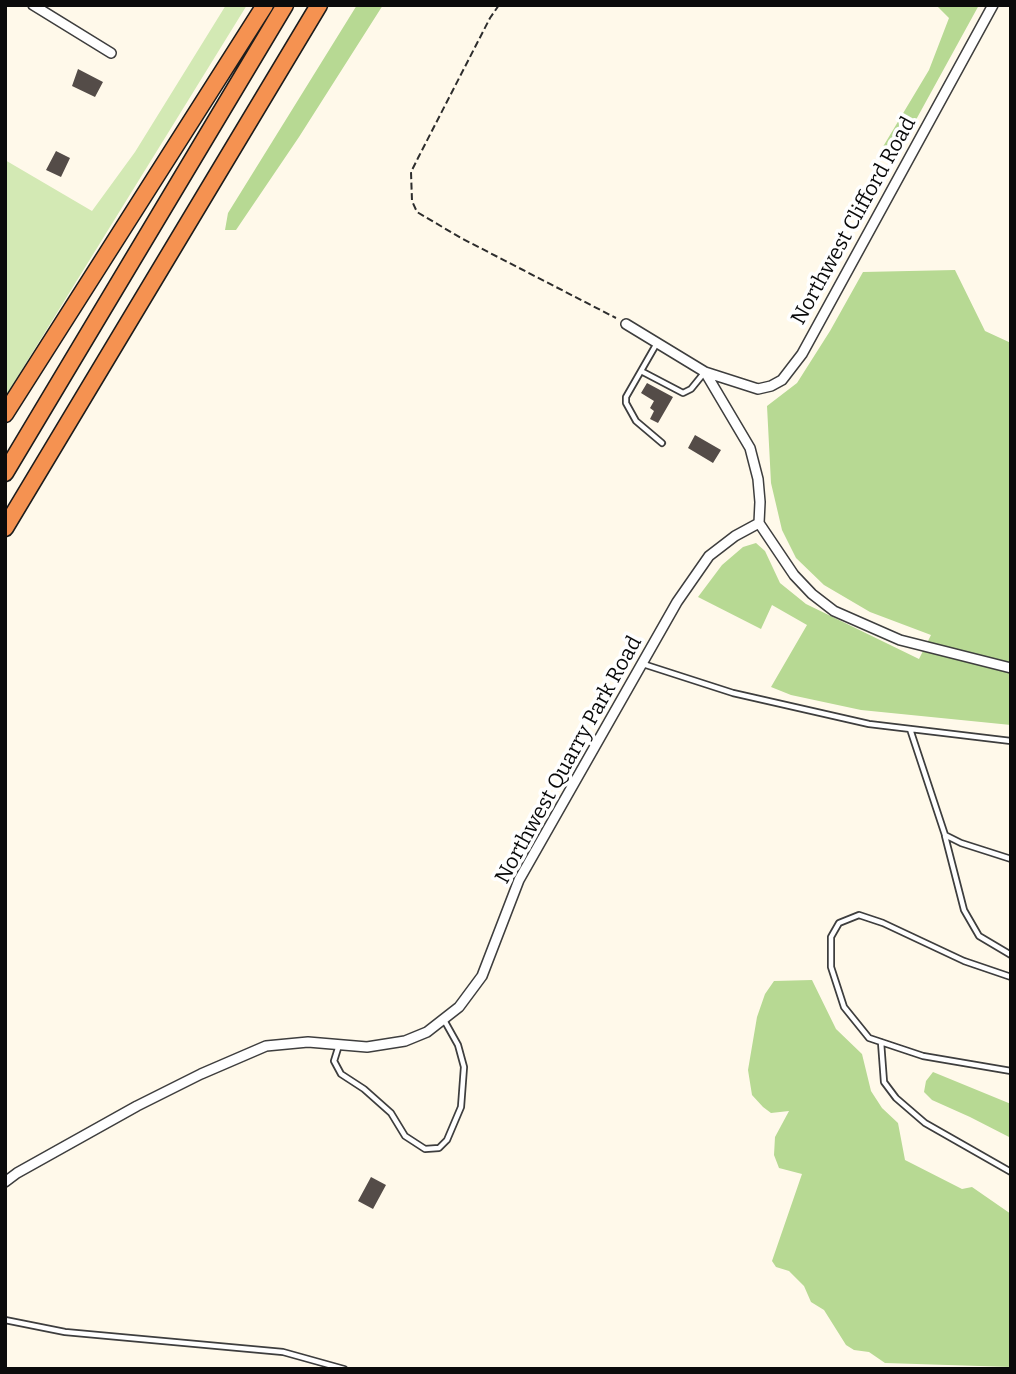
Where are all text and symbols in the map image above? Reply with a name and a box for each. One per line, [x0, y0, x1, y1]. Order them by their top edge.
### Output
street label: Northwest Clifford Road [786, 113, 922, 329]
street label: Northwest Quarry Park Road [490, 632, 648, 888]

